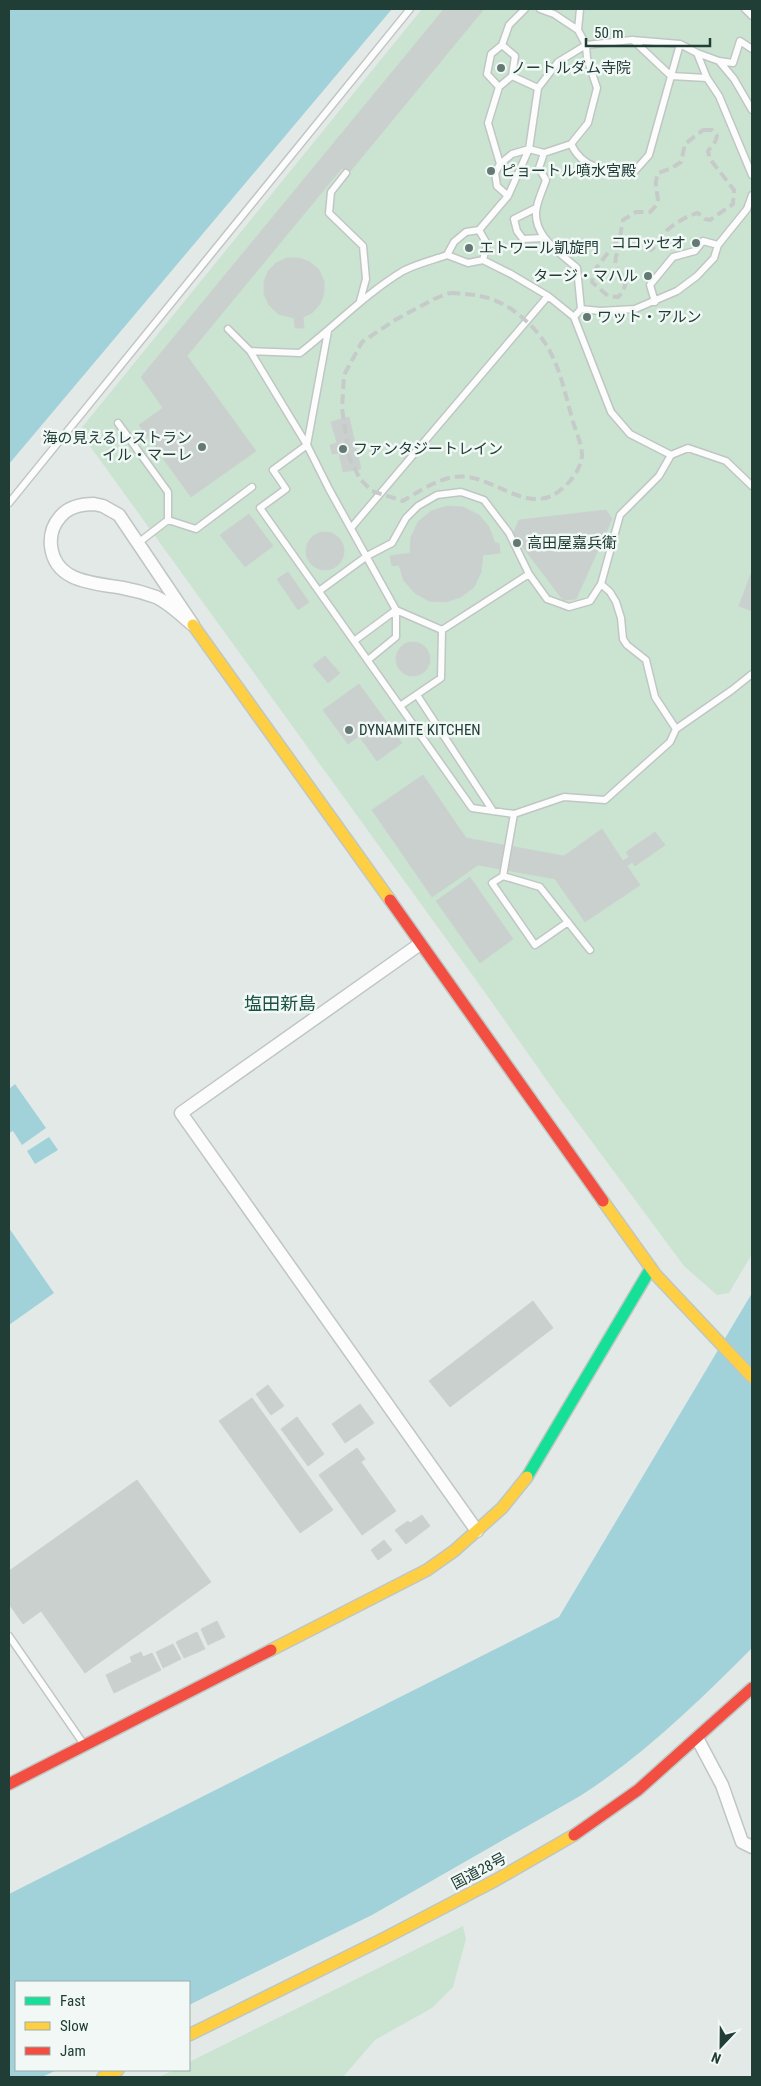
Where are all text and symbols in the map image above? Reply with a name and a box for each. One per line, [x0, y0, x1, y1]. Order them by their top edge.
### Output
scale bar [586, 15, 710, 47]
text: 50 m [594, 24, 624, 42]
place label: ノートルダム寺院 [511, 59, 631, 77]
marker: ノートルダム寺院 [495, 62, 507, 74]
place label: ピョートル噴水宮殿 [501, 162, 636, 180]
marker: ピョートル噴水宮殿 [485, 165, 497, 177]
place label: コロッセオ [611, 234, 686, 252]
marker: コロッセオ [690, 237, 702, 249]
place label: エトワール凱旋門 [479, 239, 599, 257]
marker: エトワール凱旋門 [463, 242, 475, 254]
place label: タージ・マハル [533, 267, 638, 285]
marker: タージ・マハル [642, 270, 654, 282]
place label: ワット・アルン [597, 308, 702, 326]
marker: ワット・アルン [581, 311, 593, 323]
place label: 海の見えるレストラン イル・マーレ [42, 429, 192, 464]
place label: ファンタジートレイン [353, 440, 503, 458]
marker: 海の見えるレストラン イル・マーレ [196, 441, 208, 453]
marker: ファンタジートレイン [337, 443, 349, 455]
place label: 高田屋嘉兵衛 [527, 534, 617, 552]
marker: 高田屋嘉兵衛 [511, 537, 523, 549]
place label: DYNAMITE KITCHEN [359, 721, 481, 739]
marker: DYNAMITE KITCHEN [343, 724, 355, 736]
district label: 塩田新島 [244, 993, 316, 1014]
street label: 国道28号 [448, 1849, 510, 1893]
legend [15, 1981, 190, 2071]
text: Fast [60, 1992, 85, 2010]
text: Slow [60, 2017, 89, 2035]
north arrow [696, 2021, 746, 2071]
text: Jam [60, 2042, 86, 2060]
text: N [709, 2049, 723, 2067]

